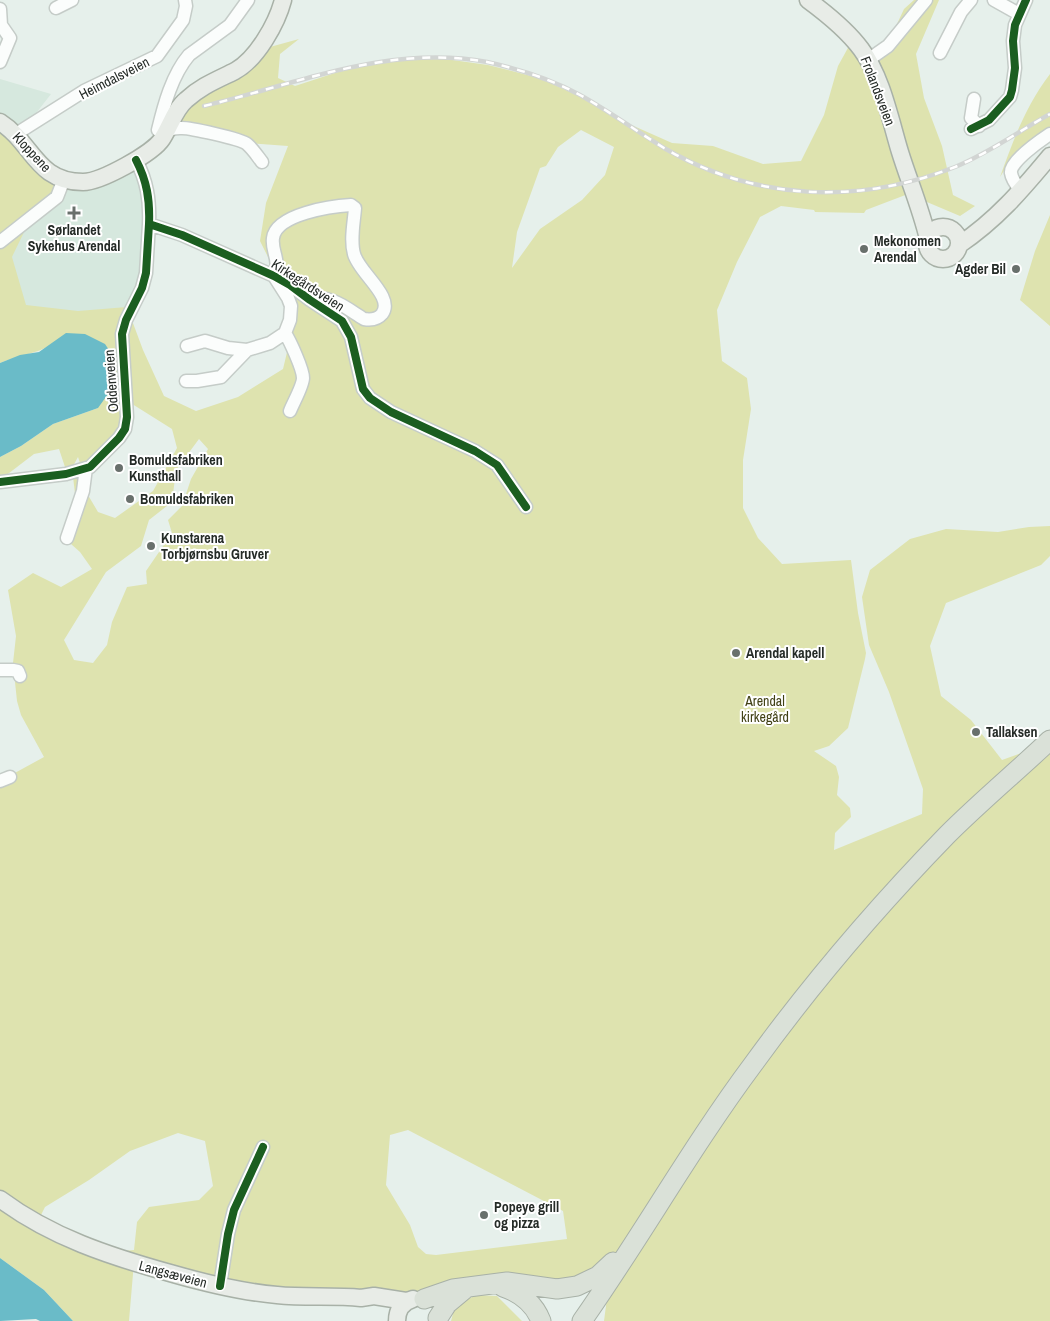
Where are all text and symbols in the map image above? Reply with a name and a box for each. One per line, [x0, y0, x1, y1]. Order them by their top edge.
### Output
street label: Heimdalsveien [76, 53, 152, 103]
street label: Frolandsveien [857, 54, 899, 128]
street label: Kloppene [9, 128, 55, 176]
marker: Sørlandet Sykehus Arendal [67, 206, 81, 220]
place label: Sørlandet Sykehus Arendal [28, 221, 120, 255]
place label: Mekonomen Arendal [874, 232, 941, 266]
marker: Mekonomen Arendal [858, 243, 870, 255]
street label: Kirkegårdsveien [268, 255, 348, 315]
place label: Agder Bil [955, 260, 1006, 278]
marker: Agder Bil [1010, 263, 1022, 275]
street label: Oddenveien [100, 349, 122, 413]
place label: Bomuldsfabriken Kunsthall [129, 451, 223, 485]
marker: Bomuldsfabriken Kunsthall [113, 462, 125, 474]
place label: Bomuldsfabriken [140, 490, 234, 508]
marker: Bomuldsfabriken [124, 493, 136, 505]
place label: Kunstarena Torbjørnsbu Gruver [161, 529, 269, 563]
marker: Kunstarena Torbjørnsbu Gruver [145, 540, 157, 552]
place label: Arendal kapell [746, 644, 824, 662]
marker: Arendal kapell [730, 647, 742, 659]
park label: Arendal kirkegård [741, 692, 789, 726]
place label: Tallaksen [986, 723, 1038, 741]
marker: Tallaksen [970, 726, 982, 738]
place label: Popeye grill og pizza [494, 1198, 559, 1232]
marker: Popeye grill og pizza [478, 1209, 490, 1221]
street label: Langsæveien [137, 1256, 209, 1292]

